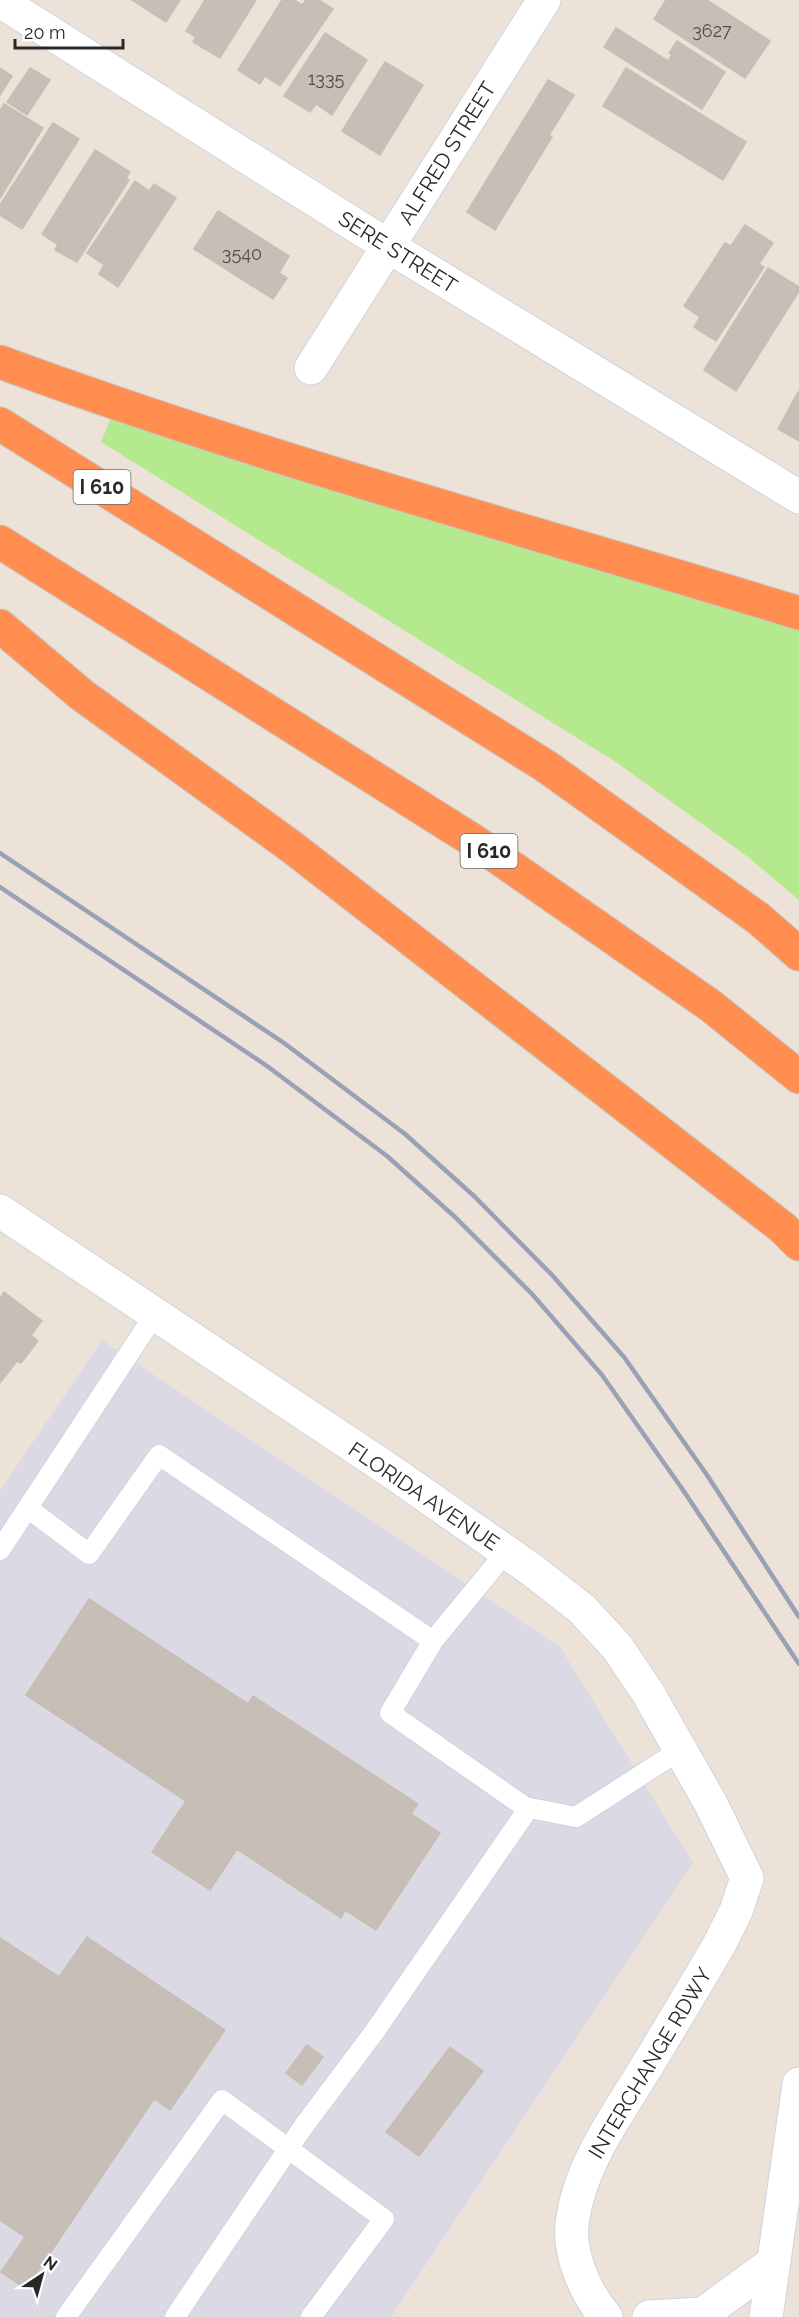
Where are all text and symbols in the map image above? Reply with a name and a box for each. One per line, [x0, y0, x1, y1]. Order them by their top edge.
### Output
scale bar [15, 12, 123, 50]
house number: 3627 [692, 20, 732, 41]
text: 20 m [24, 22, 66, 43]
house number: 1335 [308, 68, 345, 89]
street label: ALFRED STREET [393, 77, 501, 229]
street label: SERE STREET [334, 206, 462, 298]
house number: 3540 [222, 243, 262, 264]
road number: I 610 [74, 470, 130, 504]
road number: I 610 [460, 834, 518, 868]
street label: FLORIDA AVENUE [344, 1436, 504, 1556]
street label: INTERCHANGE RDWY [583, 1963, 717, 2163]
north arrow [12, 2245, 72, 2305]
text: N [40, 2252, 61, 2275]

